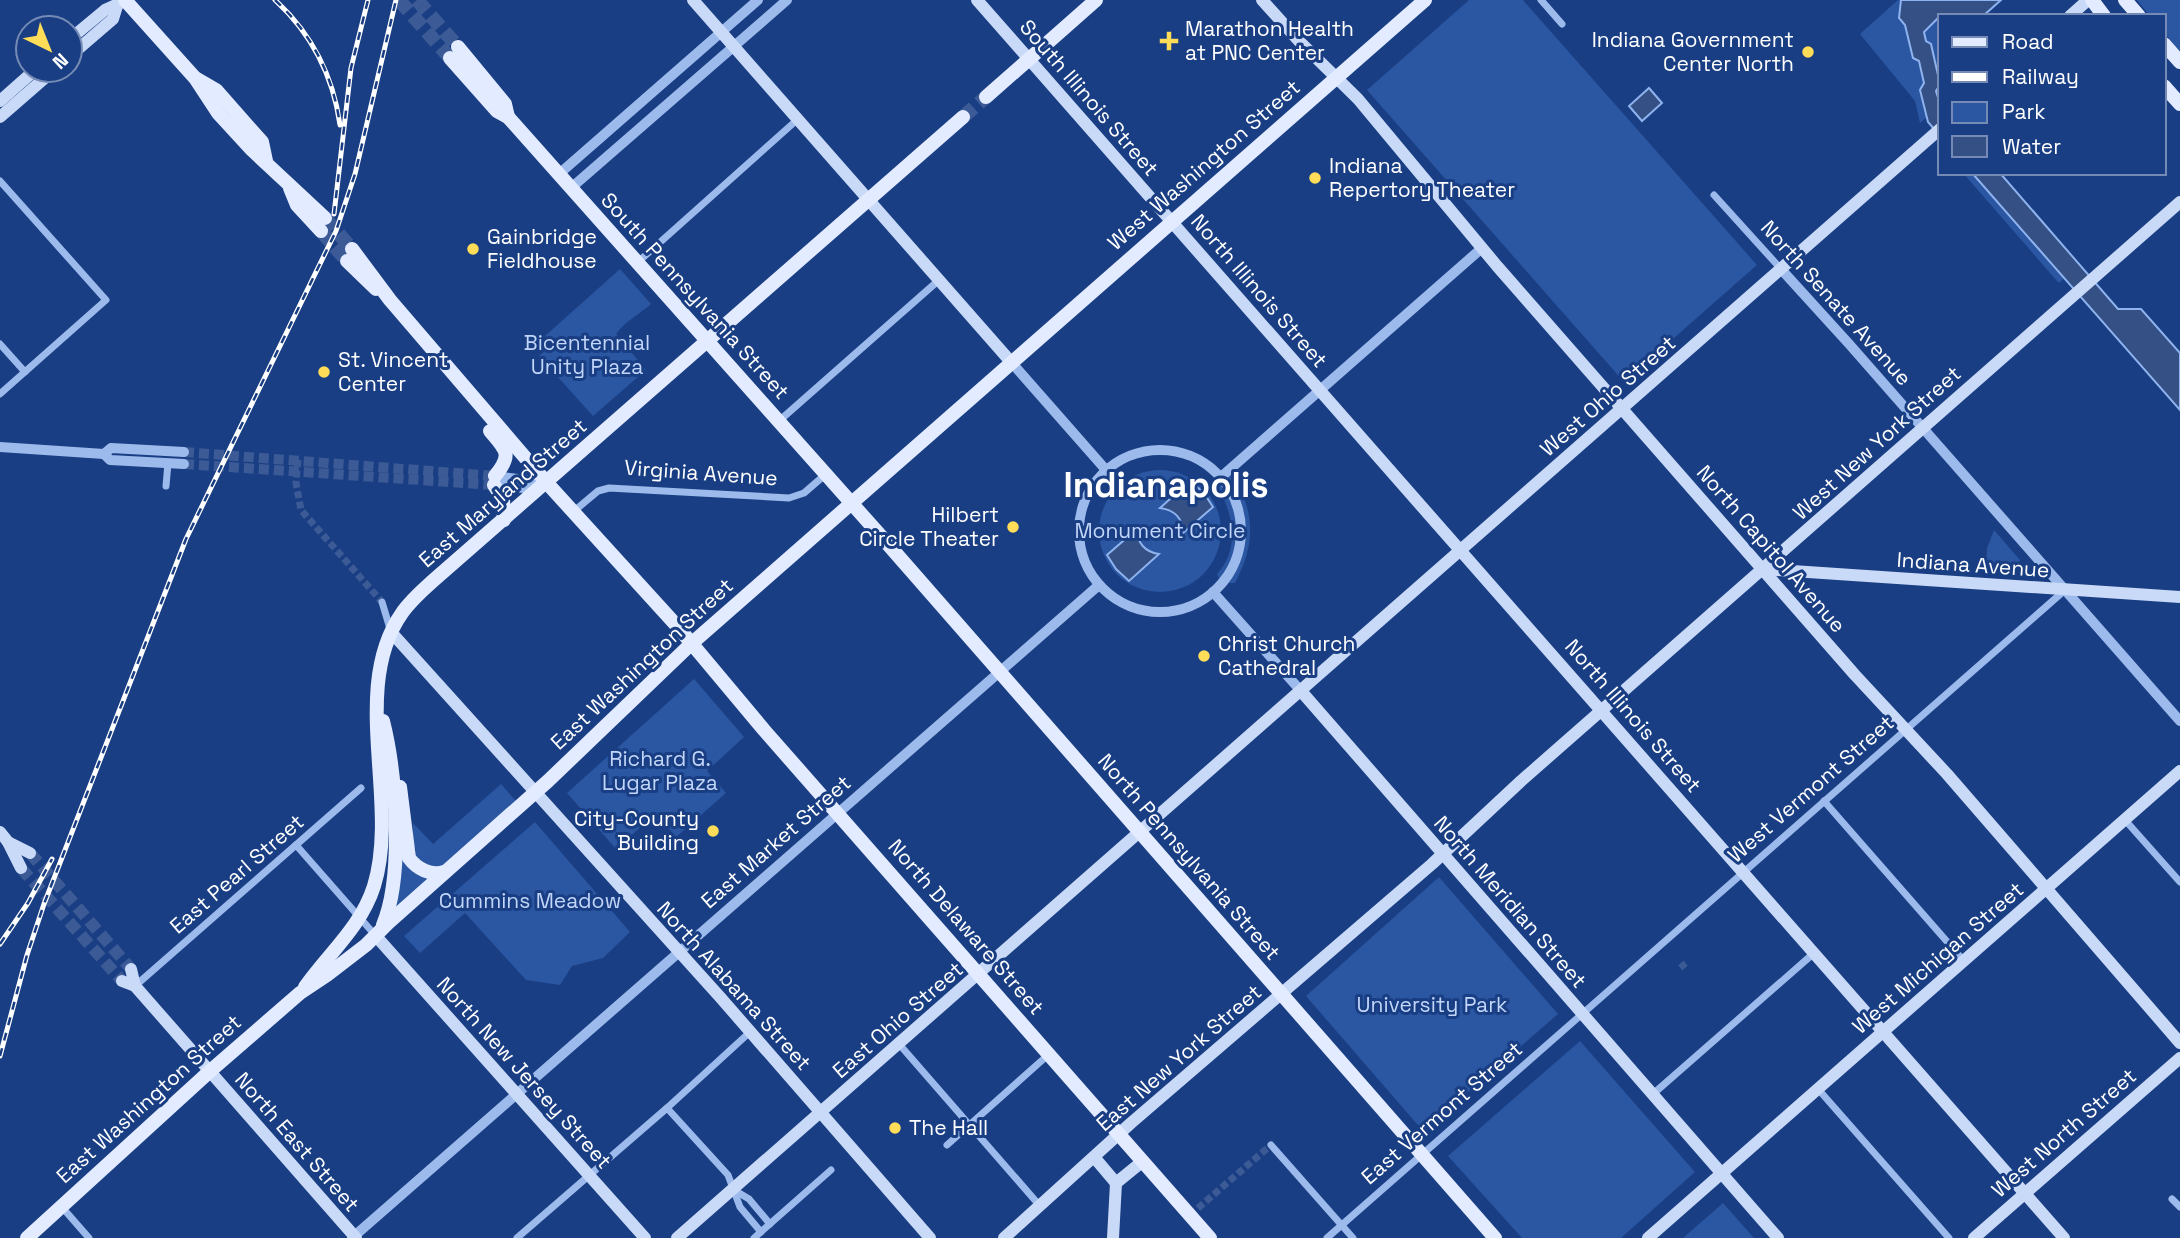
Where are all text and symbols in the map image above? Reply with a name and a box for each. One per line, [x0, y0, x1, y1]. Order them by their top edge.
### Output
north arrow [14, 14, 84, 84]
street label: South Illinois Street [1014, 14, 1165, 182]
legend [1938, 14, 2166, 175]
place label: Marathon Health at PNC Center [1185, 15, 1354, 66]
place label: Indiana Government Center North [1592, 26, 1794, 77]
text: Road [2002, 28, 2054, 55]
marker: Marathon Health at PNC Center [1159, 31, 1179, 51]
marker: Indiana Government Center North [1800, 44, 1816, 60]
text: N [47, 48, 73, 75]
text: Railway [2002, 63, 2079, 90]
street label: West Washington Street [1102, 74, 1306, 256]
text: Park [2002, 98, 2046, 125]
text: Water [2002, 133, 2061, 160]
place label: Indiana Repertory Theater [1329, 152, 1515, 203]
marker: Indiana Repertory Theater [1307, 170, 1323, 186]
street label: South Pennsylvania Street [595, 187, 795, 405]
street label: North Illinois Street [1185, 208, 1334, 373]
street label: North Senate Avenue [1755, 214, 1918, 391]
place label: Gainbridge Fieldhouse [487, 223, 597, 274]
marker: Gainbridge Fieldhouse [465, 241, 481, 257]
park label: Bicentennial Unity Plaza [524, 329, 650, 380]
street label: West Ohio Street [1534, 329, 1681, 462]
place label: St. Vincent Center [338, 346, 449, 397]
street label: West New York Street [1787, 360, 1966, 525]
marker: St. Vincent Center [316, 364, 332, 380]
street label: East Maryland Street [413, 412, 592, 573]
street label: Virginia Avenue [623, 454, 779, 491]
street label: North Capitol Avenue [1691, 459, 1852, 638]
district label: Indianapolis [1063, 463, 1269, 507]
place label: Hilbert Circle Theater [859, 501, 999, 552]
park label: Monument Circle [1074, 517, 1246, 544]
marker: Hilbert Circle Theater [1005, 519, 1021, 535]
street label: Indiana Avenue [1896, 546, 2050, 583]
street label: East Washington Street [545, 572, 739, 755]
place label: Christ Church Cathedral [1218, 630, 1355, 681]
street label: North Illinois Street [1559, 633, 1708, 798]
marker: Christ Church Cathedral [1196, 648, 1212, 664]
street label: West Vermont Street [1722, 709, 1899, 868]
park label: Richard G. Lugar Plaza [602, 745, 718, 796]
street label: North Pennsylvania Street [1092, 748, 1287, 966]
street label: East Market Street [695, 769, 856, 914]
place label: City-County Building [574, 805, 699, 856]
street label: East Pearl Street [164, 808, 309, 939]
street label: North Meridian Street [1428, 810, 1593, 993]
marker: City-County Building [705, 823, 721, 839]
street label: North Delaware Street [883, 833, 1050, 1020]
street label: West Michigan Street [1846, 876, 2029, 1039]
park label: Cummins Meadow [439, 887, 621, 914]
street label: North Alabama Street [651, 896, 817, 1076]
street label: East Ohio Street [827, 956, 969, 1084]
street label: North New Jersey Street [431, 971, 618, 1174]
street label: East New York Street [1090, 978, 1267, 1137]
park label: University Park [1357, 991, 1507, 1018]
street label: East Washington Street [51, 1008, 247, 1189]
street label: East Vermont Street [1356, 1035, 1528, 1190]
street label: West North Street [1986, 1062, 2142, 1203]
street label: North East Street [229, 1066, 366, 1217]
place label: The Hall [909, 1114, 988, 1141]
marker: The Hall [887, 1120, 903, 1136]

